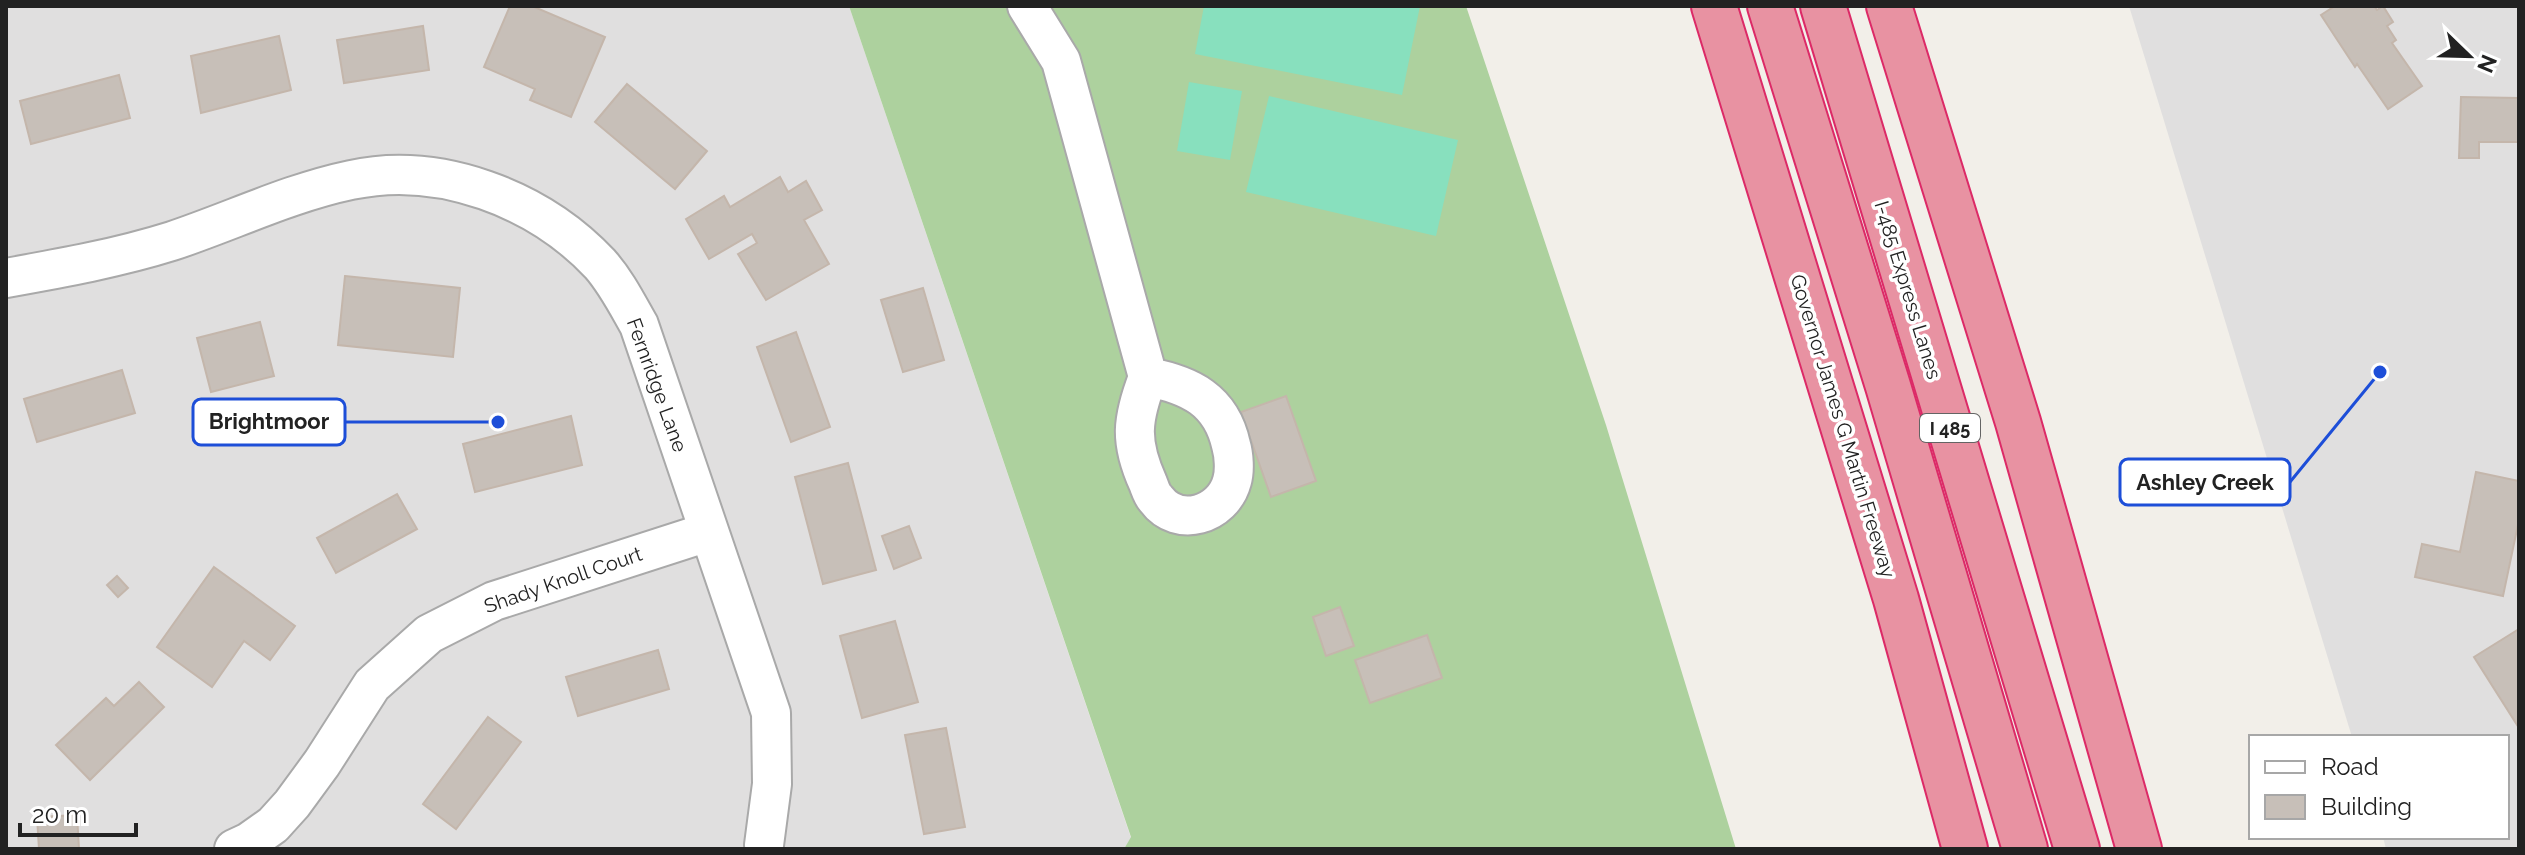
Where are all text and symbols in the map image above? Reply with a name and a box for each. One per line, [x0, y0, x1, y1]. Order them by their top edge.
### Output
north arrow [2429, 16, 2509, 96]
text: N [2472, 51, 2503, 77]
street label: I-485 Express Lanes [1869, 198, 1947, 382]
street label: Governor James G Martin Freeway [1785, 272, 1901, 581]
street label: Fernridge Lane [622, 315, 692, 455]
callout: Brightmoor [193, 399, 345, 445]
text: Brightmoor [209, 408, 330, 434]
road number: I 485 [1920, 414, 1980, 442]
callout: Ashley Creek [2120, 459, 2290, 505]
text: Ashley Creek [2136, 469, 2274, 495]
street label: Shady Knoll Court [481, 542, 645, 618]
legend [2249, 735, 2509, 839]
text: Road [2321, 752, 2379, 781]
scale bar [20, 787, 136, 837]
text: Building [2321, 792, 2412, 821]
text: 20 m [32, 800, 87, 829]

